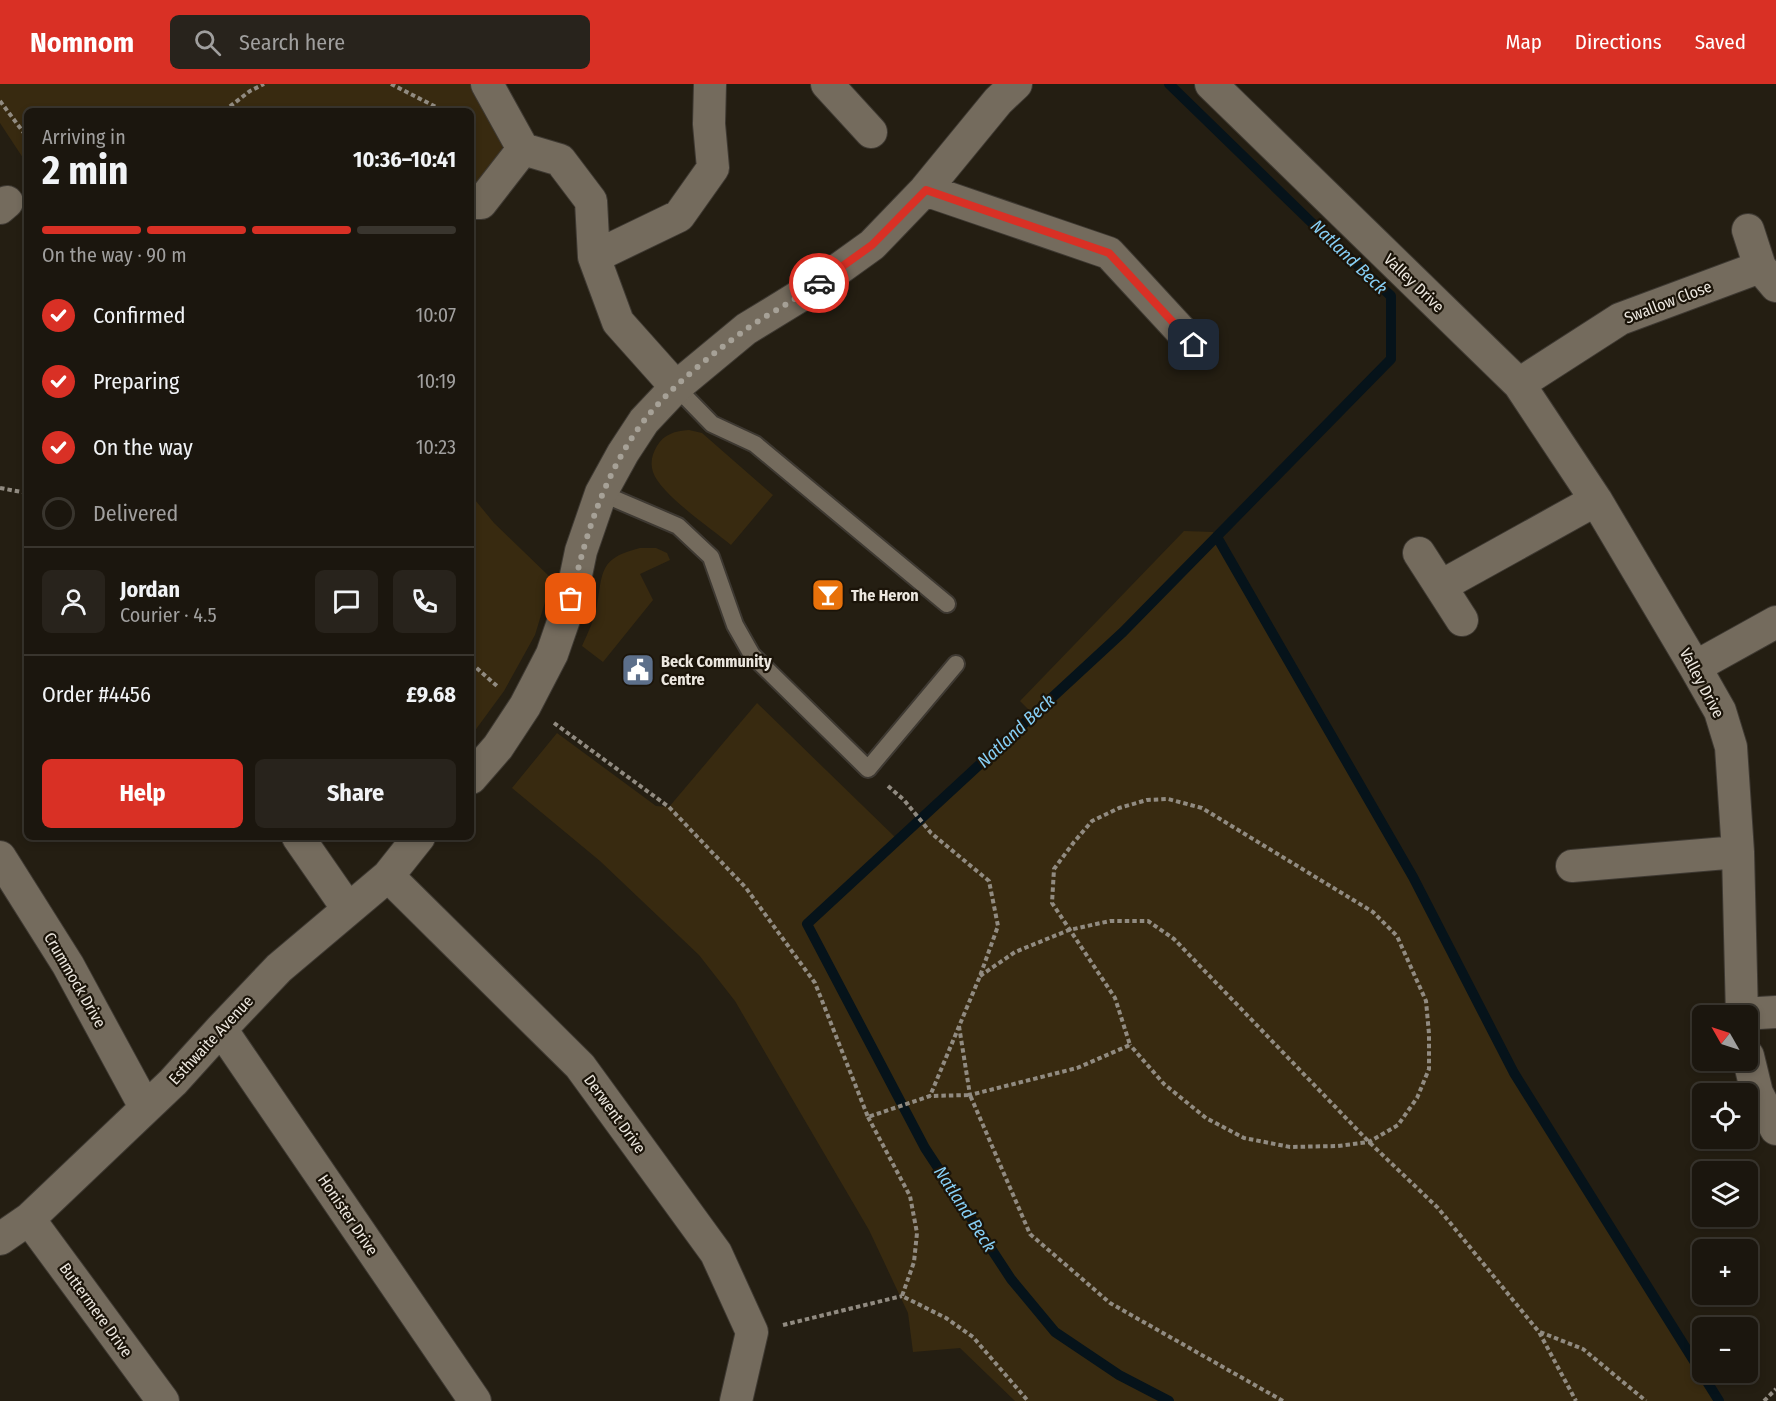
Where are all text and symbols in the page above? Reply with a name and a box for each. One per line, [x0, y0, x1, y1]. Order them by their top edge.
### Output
search box [170, 15, 590, 69]
text: Nomnom [30, 26, 134, 59]
icon: search [191, 26, 224, 59]
text: Search here [239, 29, 345, 56]
text: Map [1505, 29, 1542, 55]
text: Directions [1575, 29, 1662, 55]
text: Saved [1695, 29, 1746, 55]
text: Arriving in [42, 125, 126, 149]
text: 10:36–10:41 [353, 146, 456, 173]
text: 2 min [42, 148, 128, 194]
water label: Natland Beck [1306, 215, 1392, 299]
text: On the way · 90 m [42, 243, 187, 267]
street label: Valley Drive [1380, 250, 1448, 316]
courier [789, 253, 849, 313]
icon: car [803, 267, 836, 300]
street label: Swallow Close [1622, 277, 1715, 327]
icon: check [42, 299, 75, 332]
text: Confirmed [93, 302, 186, 329]
text: 10:07 [415, 303, 456, 327]
pin [1168, 319, 1219, 370]
icon: home [1177, 328, 1210, 361]
icon: check [42, 365, 75, 398]
text: Preparing [93, 368, 179, 395]
text: 10:19 [417, 369, 456, 393]
icon: check [42, 431, 75, 464]
text: On the way [93, 434, 193, 461]
text: 10:23 [416, 435, 456, 459]
text: Delivered [93, 500, 178, 527]
button: person [42, 570, 105, 633]
button: chat [315, 570, 378, 633]
button: phone [393, 570, 456, 633]
pin [545, 573, 596, 624]
text: Jordan [120, 576, 180, 603]
bar icon: The Heron [810, 577, 846, 613]
icon: bag [554, 582, 587, 615]
place label: The Heron [851, 586, 919, 605]
text: Courier · 4.5 [120, 603, 217, 627]
street label: Valley Drive [1676, 645, 1728, 721]
public building icon: Beck Community Centre [620, 652, 656, 688]
place label: Beck Community Centre [661, 652, 772, 689]
text: Order #4456 [42, 681, 151, 708]
text: £9.68 [406, 681, 456, 708]
water label: Natland Beck [973, 689, 1059, 772]
button: Help [42, 759, 243, 828]
button: Share [255, 759, 456, 828]
street label: Crummock Drive [40, 929, 110, 1031]
street label: Esthwaite Avenue [165, 991, 257, 1088]
north arrow [1692, 1005, 1758, 1071]
map controls [1692, 1005, 1758, 1383]
street label: Derwent Drive [580, 1071, 650, 1157]
button: locate [1692, 1083, 1758, 1149]
button: layers [1692, 1161, 1758, 1227]
water label: Natland Beck [929, 1162, 1001, 1256]
street label: Honister Drive [314, 1171, 382, 1259]
button: + [1692, 1239, 1758, 1305]
street label: Buttermere Drive [55, 1259, 137, 1361]
button: − [1692, 1317, 1758, 1383]

